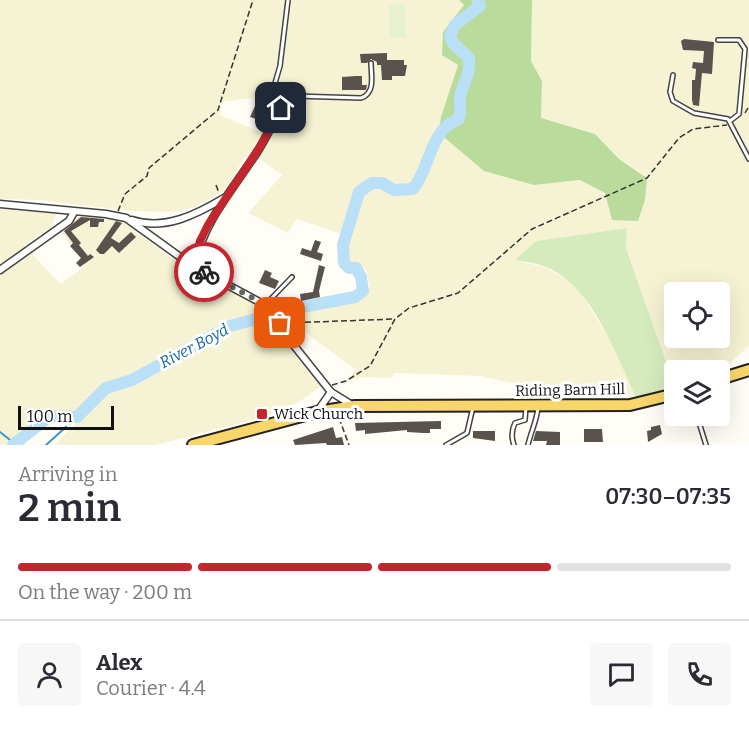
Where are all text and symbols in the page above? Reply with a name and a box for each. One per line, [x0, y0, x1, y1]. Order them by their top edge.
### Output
pin [255, 82, 306, 133]
icon: home [264, 91, 297, 124]
courier [174, 242, 234, 302]
icon: bike [188, 256, 221, 289]
map controls [664, 282, 730, 426]
button: locate [664, 282, 730, 348]
pin [254, 297, 305, 348]
icon: bag [263, 306, 296, 339]
water label: River Boyd [156, 320, 232, 372]
button: layers [664, 360, 730, 426]
street label: Riding Barn Hill [515, 380, 625, 400]
scale bar [18, 403, 114, 430]
place label: Wick Church [274, 405, 364, 423]
text: 100 m [27, 407, 72, 426]
marker: Wick Church [255, 407, 269, 421]
text: Arriving in [18, 462, 117, 486]
text: 07:30–07:35 [605, 483, 731, 510]
text: 2 min [18, 485, 121, 531]
text: On the way · 200 m [18, 580, 192, 604]
button: person [18, 643, 81, 706]
button: chat [590, 643, 653, 706]
button: phone [668, 643, 731, 706]
text: Alex [96, 649, 142, 676]
text: Courier · 4.4 [96, 676, 206, 700]

